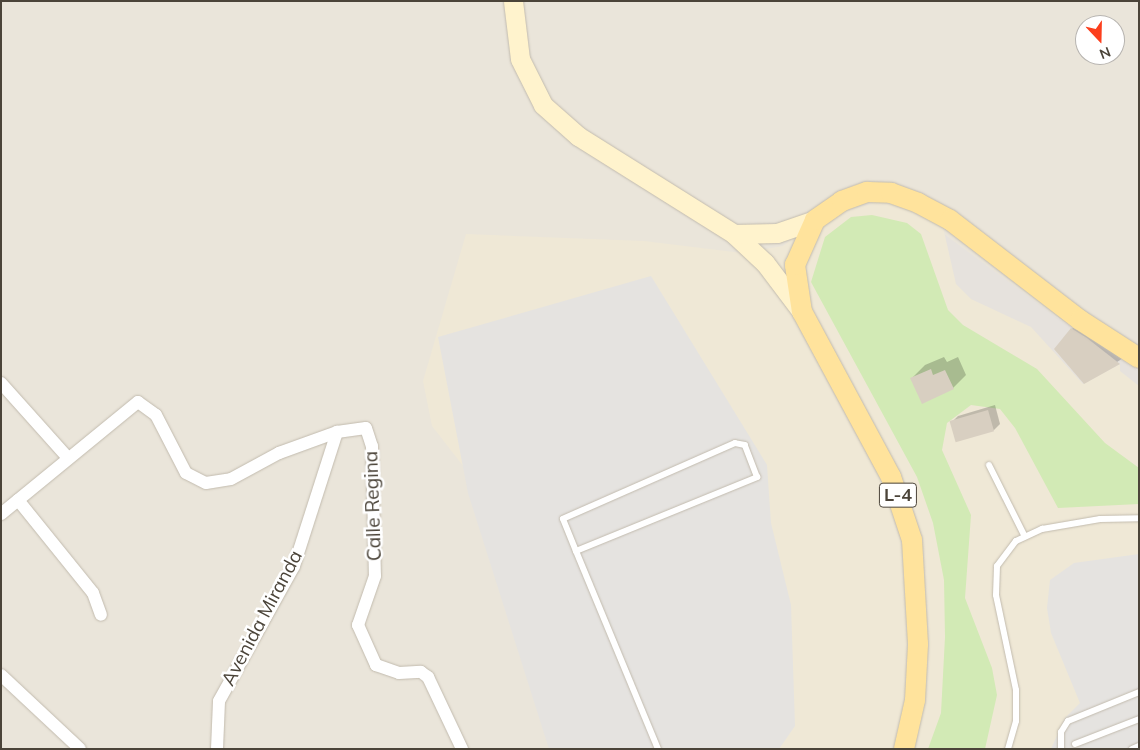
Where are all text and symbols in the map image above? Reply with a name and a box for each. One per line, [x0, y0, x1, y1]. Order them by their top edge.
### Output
north arrow [1075, 15, 1125, 65]
text: N [1097, 43, 1113, 63]
street label: Calle Regina [360, 451, 386, 561]
road number: L-4 [878, 480, 918, 510]
street label: Avenida Miranda [217, 546, 307, 690]

